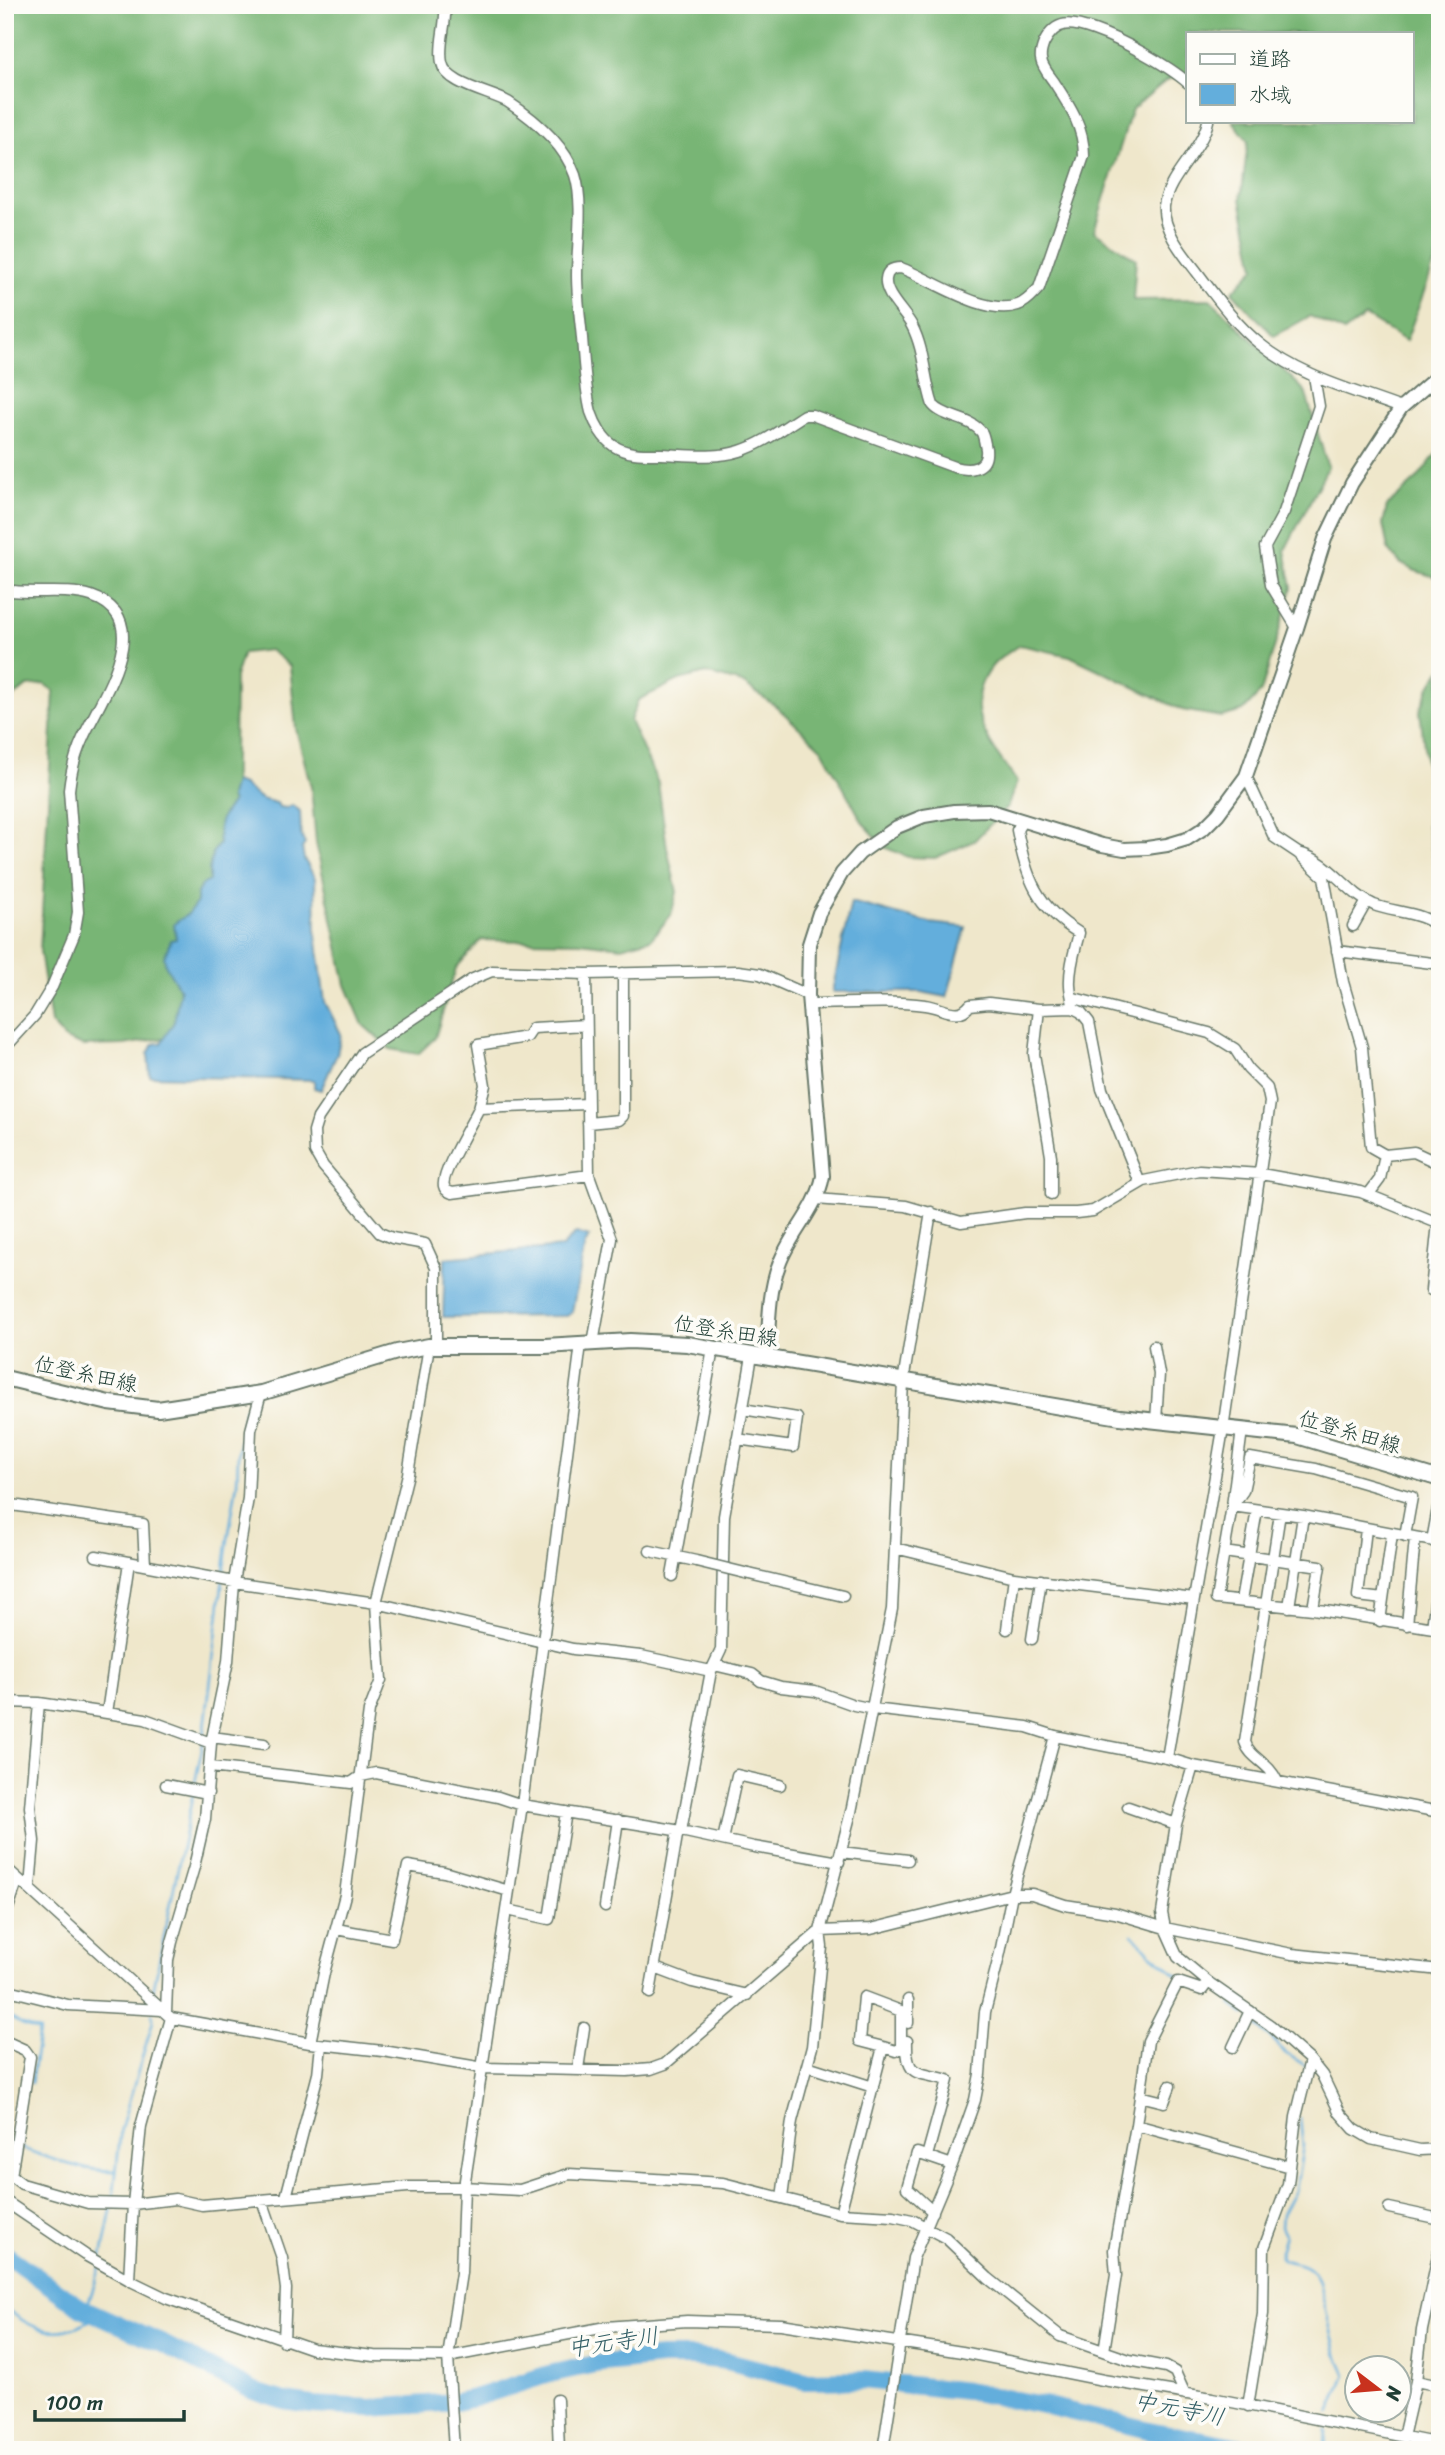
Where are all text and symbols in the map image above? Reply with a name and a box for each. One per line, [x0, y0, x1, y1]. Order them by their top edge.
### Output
legend [1186, 32, 1414, 122]
text: 道路 [1249, 40, 1291, 78]
text: 水域 [1249, 76, 1291, 114]
street label: 位登糸田線 [671, 1304, 781, 1358]
street label: 位登糸田線 [31, 1344, 141, 1404]
street label: 位登糸田線 [1294, 1399, 1406, 1465]
water label: 中元寺川 [565, 2315, 661, 2369]
north arrow [1344, 2354, 1414, 2424]
scale bar [35, 2378, 184, 2422]
water label: 中元寺川 [1130, 2380, 1228, 2438]
text: N [1376, 2382, 1412, 2405]
text: 100 m [46, 2384, 103, 2422]

